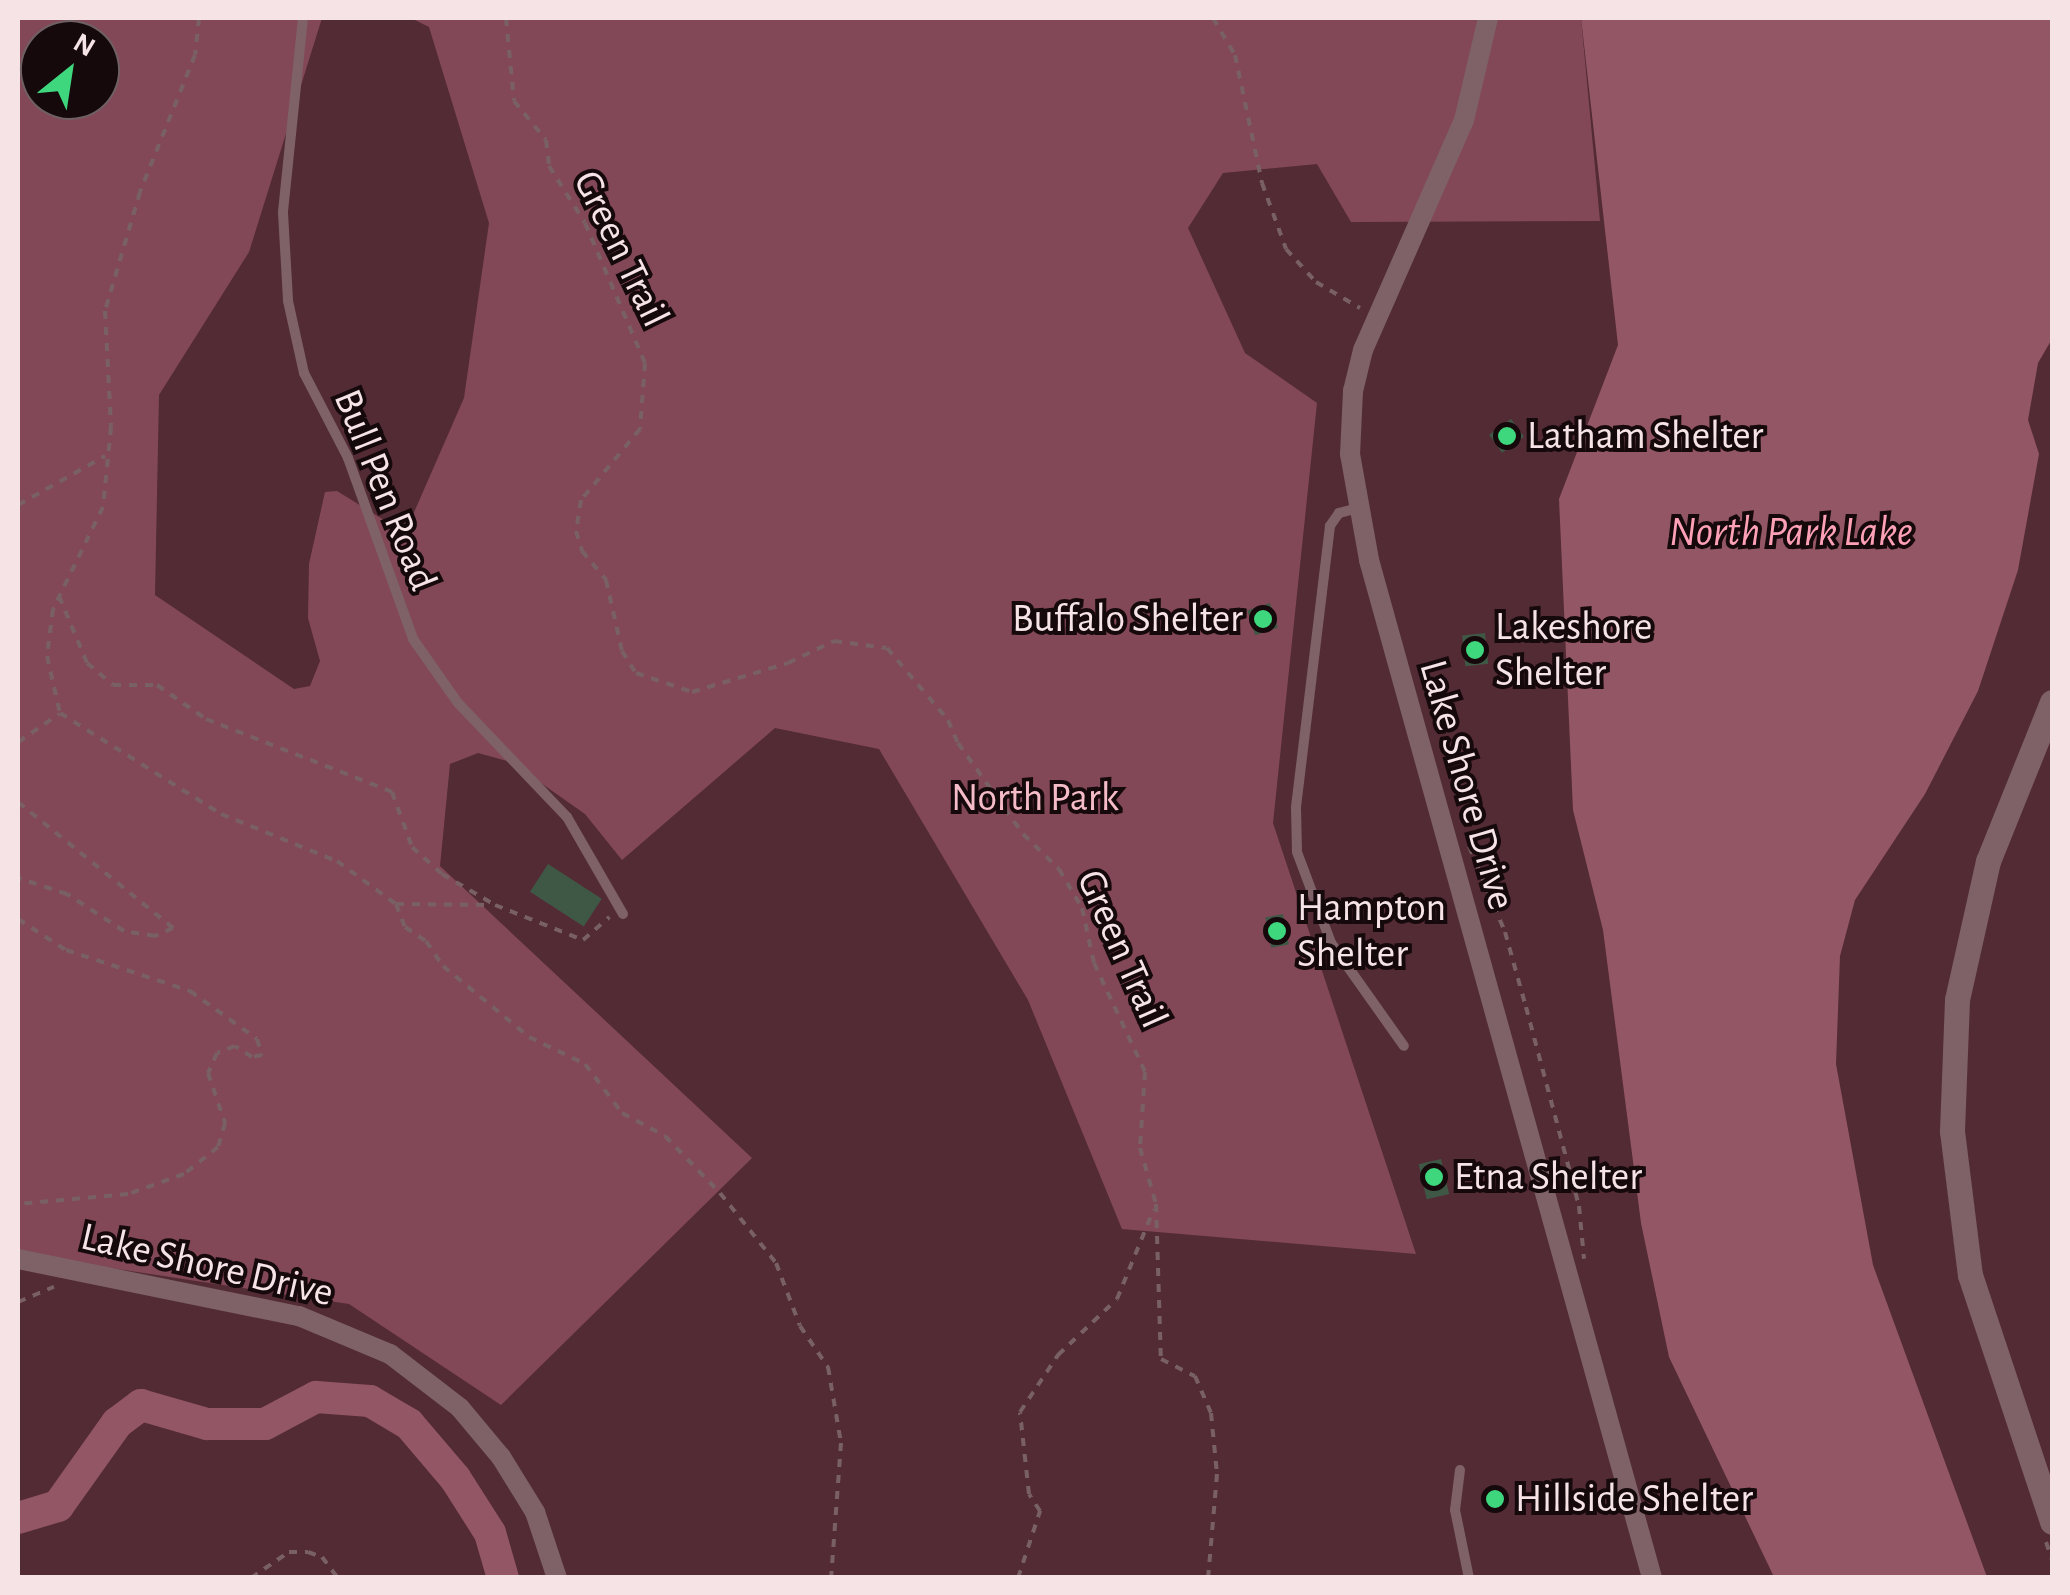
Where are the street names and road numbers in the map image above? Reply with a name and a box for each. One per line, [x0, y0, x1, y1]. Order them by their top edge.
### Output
street label: Green Trail [563, 163, 679, 335]
street label: Bull Pen Road [323, 382, 447, 598]
street label: Lake Shore Drive [1408, 655, 1526, 915]
street label: Green Trail [1066, 863, 1178, 1035]
street label: Lake Shore Drive [76, 1213, 338, 1317]

